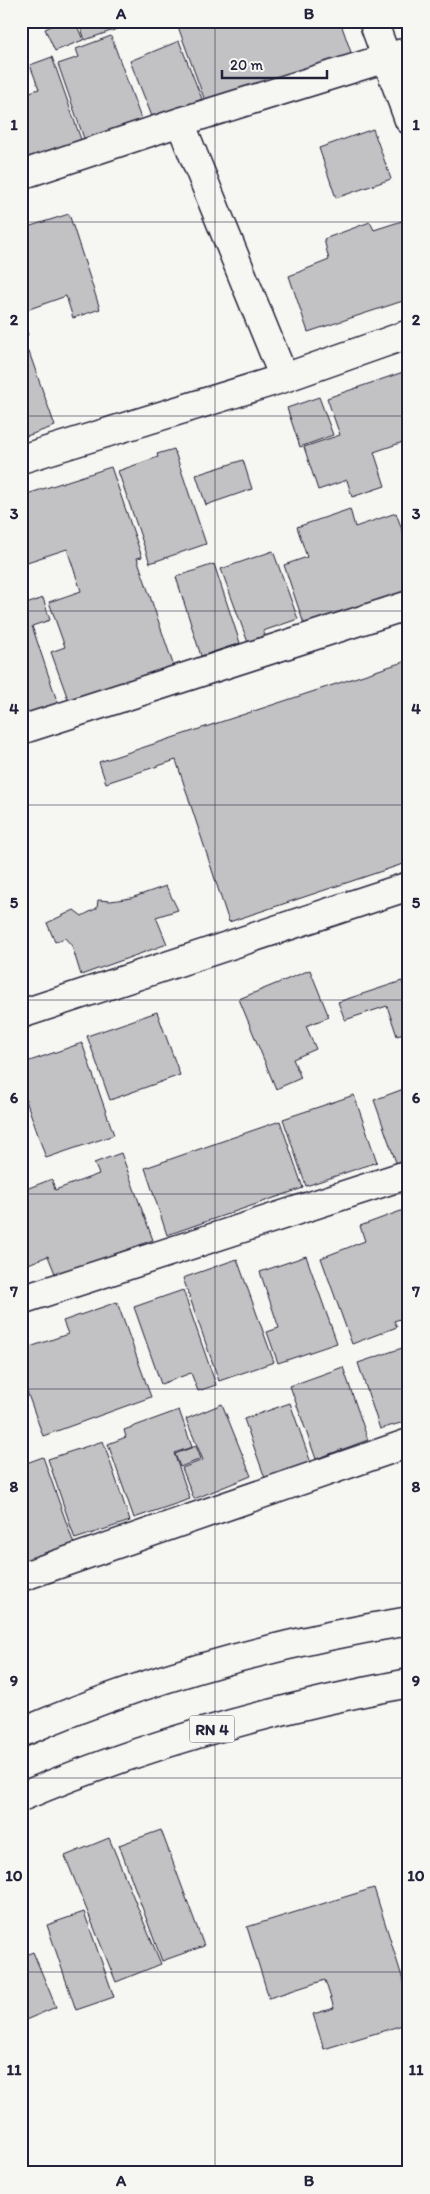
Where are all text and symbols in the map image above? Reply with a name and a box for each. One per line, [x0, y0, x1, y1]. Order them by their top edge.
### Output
text: A [115, 4, 127, 23]
text: B [304, 4, 315, 23]
scale bar [222, 48, 328, 80]
text: 20 m [230, 56, 264, 74]
text: 1 [10, 115, 18, 134]
text: 1 [412, 115, 420, 134]
text: 2 [10, 310, 19, 329]
text: 2 [412, 310, 421, 329]
text: 3 [10, 504, 19, 523]
text: 3 [412, 504, 421, 523]
text: 4 [9, 699, 19, 718]
text: 4 [411, 699, 421, 718]
text: 5 [10, 893, 19, 912]
text: 5 [412, 893, 421, 912]
text: 6 [10, 1088, 19, 1107]
text: 6 [412, 1088, 421, 1107]
text: 7 [9, 1282, 18, 1301]
text: 7 [411, 1282, 420, 1301]
text: 8 [10, 1477, 19, 1496]
text: 8 [412, 1477, 421, 1496]
text: 9 [10, 1671, 18, 1690]
text: 9 [412, 1671, 420, 1690]
road number: RN 4 [190, 1716, 234, 1742]
text: 10 [5, 1866, 23, 1885]
text: 10 [407, 1866, 425, 1885]
text: 11 [7, 2060, 22, 2079]
text: 11 [409, 2060, 424, 2079]
text: A [115, 2171, 127, 2190]
text: B [304, 2171, 315, 2190]

